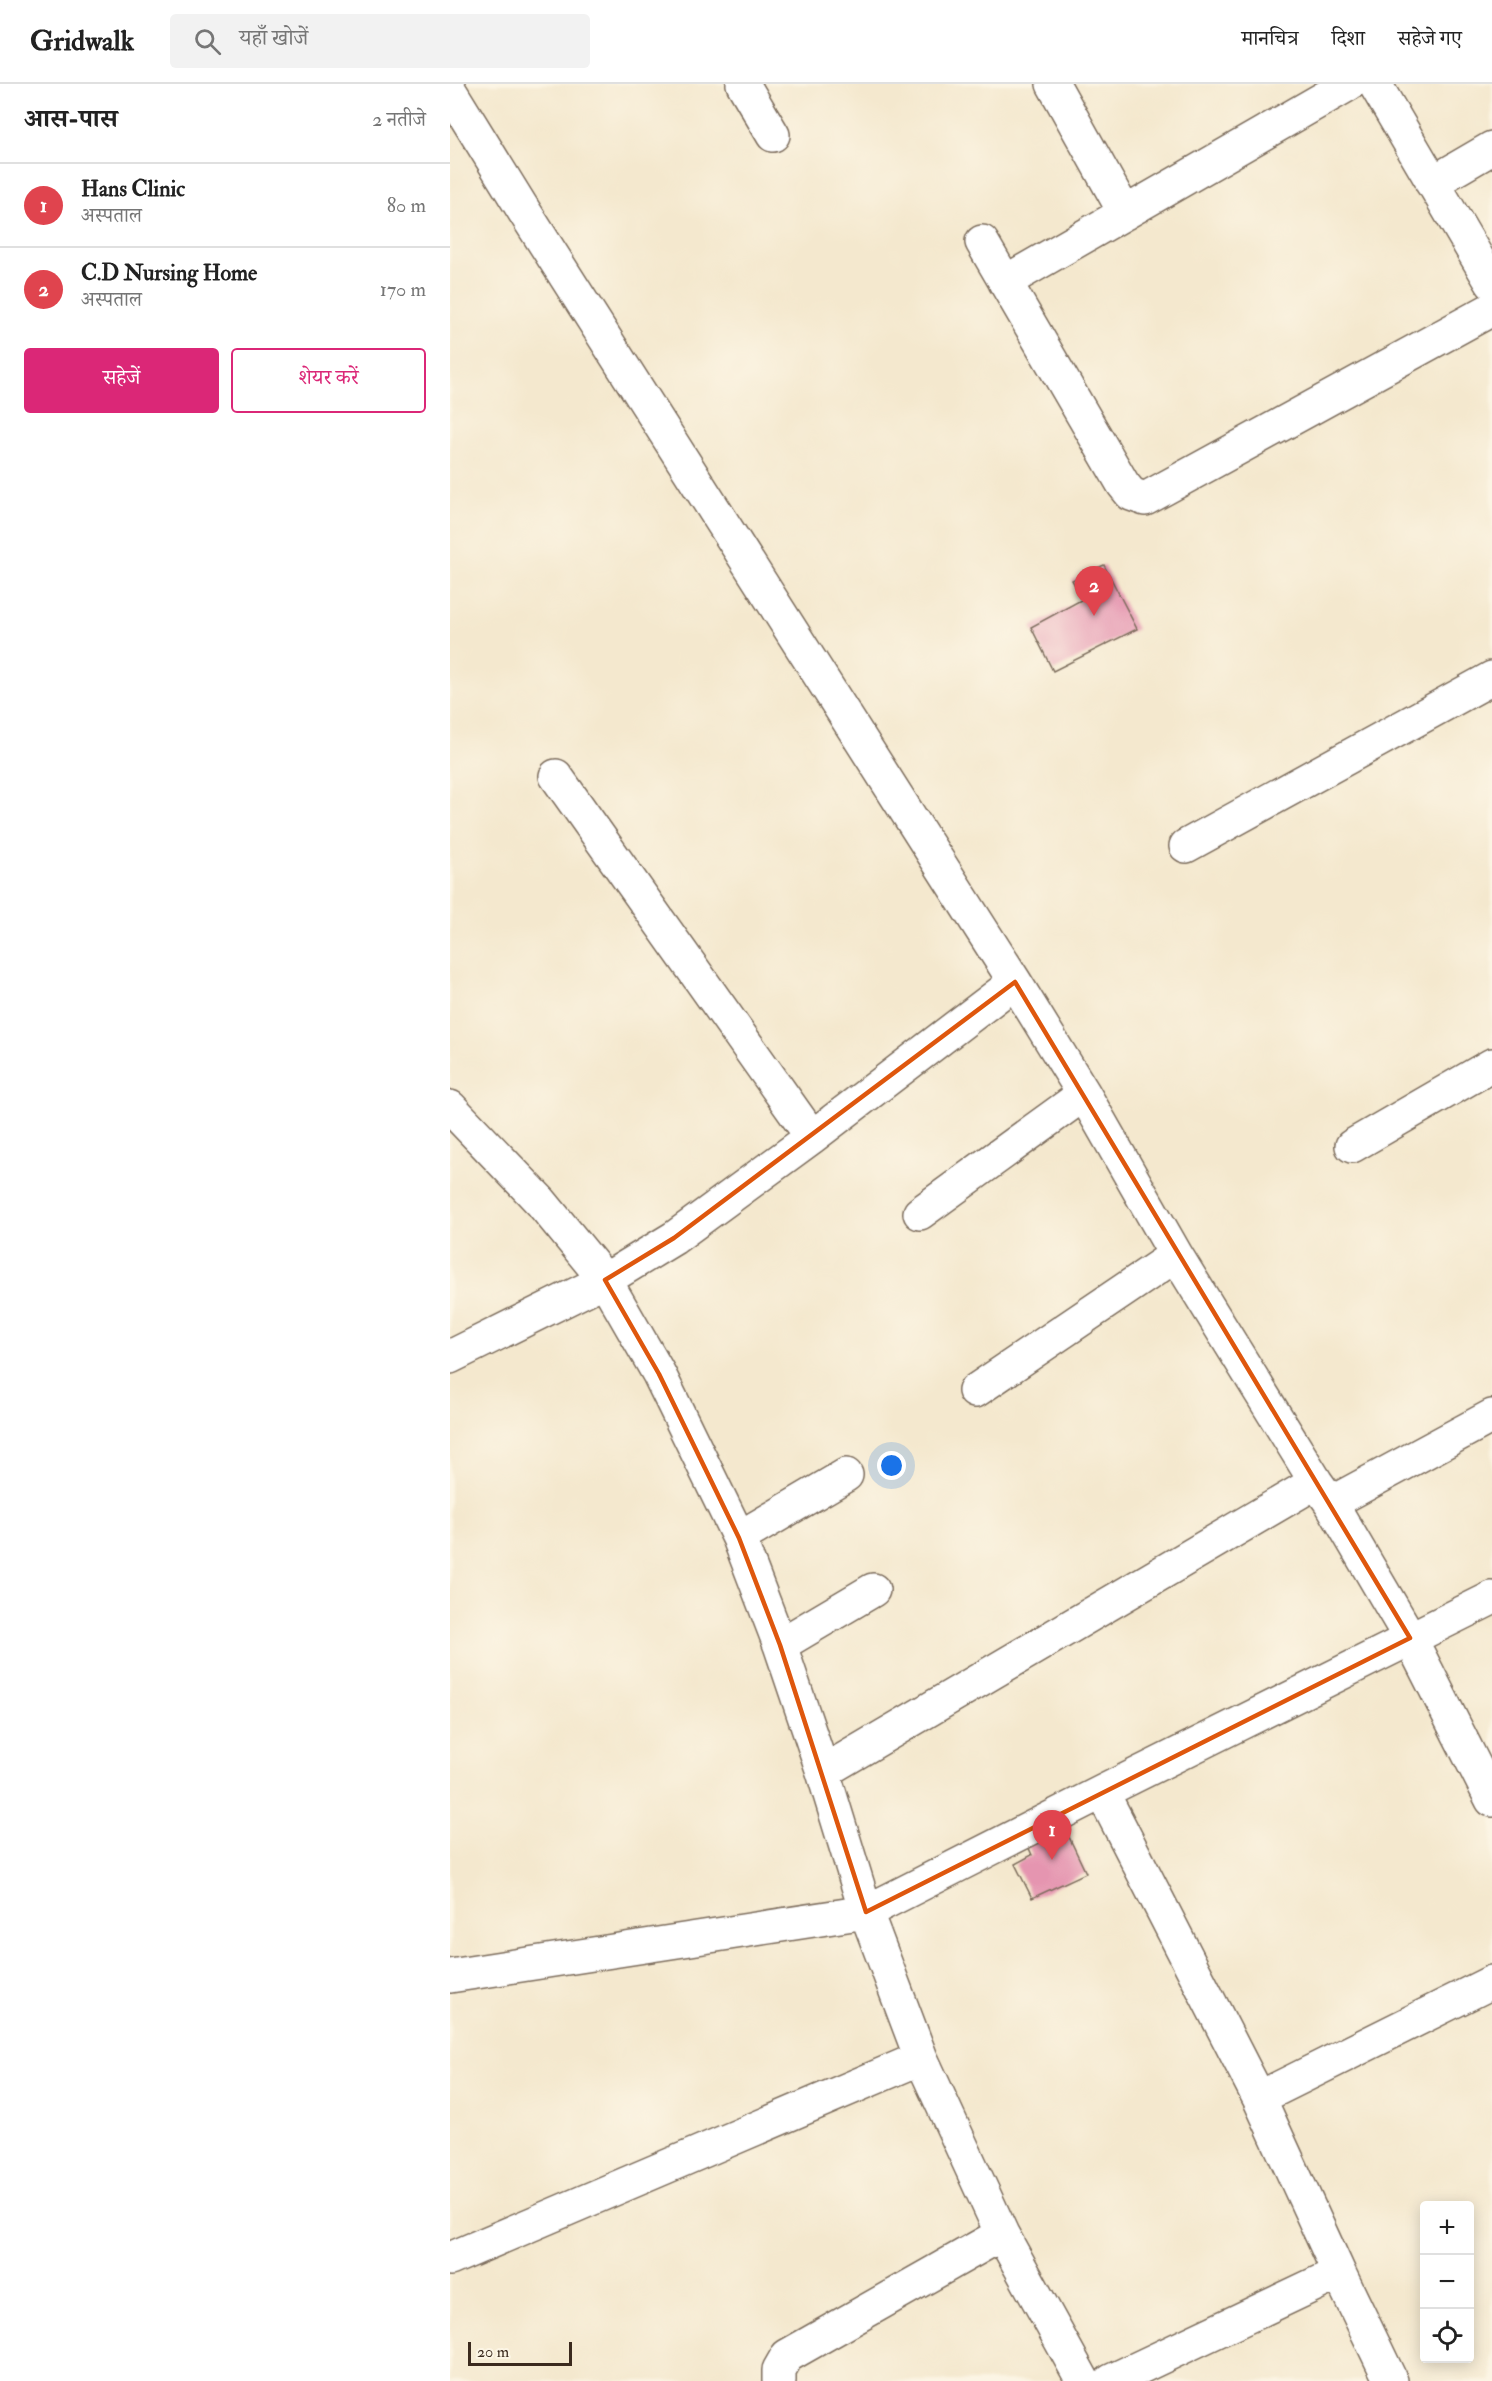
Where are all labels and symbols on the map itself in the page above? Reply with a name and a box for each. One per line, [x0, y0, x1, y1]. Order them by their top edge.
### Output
pin: 2 [1074, 566, 1114, 616]
your location [877, 1451, 906, 1480]
pin: 1 [1032, 1810, 1072, 1860]
scale bar [468, 2339, 572, 2366]

